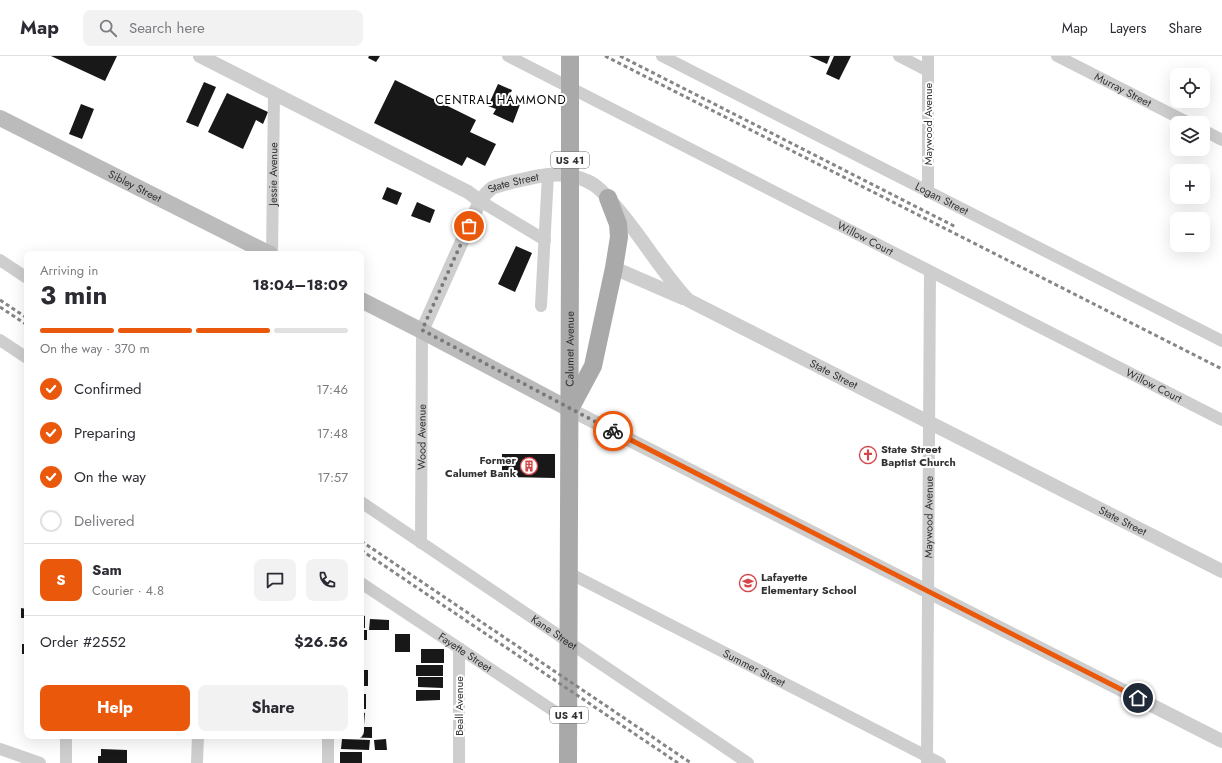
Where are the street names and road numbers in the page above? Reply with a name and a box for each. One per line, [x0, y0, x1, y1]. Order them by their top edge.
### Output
street label: Murray Street [1092, 68, 1155, 111]
street label: Maywood Avenue [920, 82, 936, 165]
street label: Jessie Avenue [265, 142, 281, 208]
road number: US 41 [551, 152, 589, 168]
street label: Sibley Street [106, 166, 165, 206]
street label: State Street [484, 168, 540, 197]
street label: Logan Street [912, 178, 972, 219]
street label: Willow Court [834, 217, 896, 259]
street label: Calumet Avenue [562, 311, 578, 387]
street label: State Street [807, 355, 861, 393]
street label: Willow Court [1123, 364, 1185, 406]
street label: Wood Avenue [413, 404, 430, 470]
street label: Maywood Avenue [920, 475, 937, 558]
street label: State Street [1096, 502, 1150, 540]
street label: Kane Street [528, 611, 581, 654]
street label: Fayette Street [435, 628, 495, 676]
street label: Summer Street [720, 645, 788, 691]
street label: Beall Avenue [451, 676, 467, 736]
road number: US 41 [550, 707, 588, 723]

